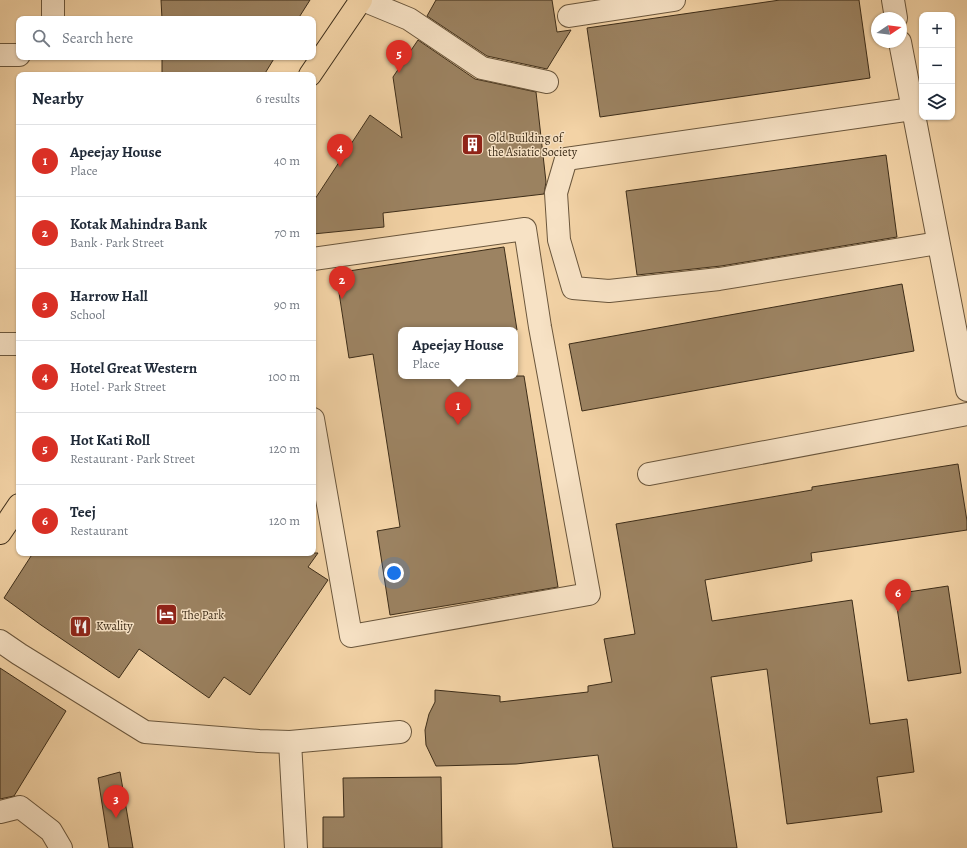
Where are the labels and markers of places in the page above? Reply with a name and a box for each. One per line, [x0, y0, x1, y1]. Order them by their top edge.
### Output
pin: 5 [386, 40, 412, 73]
place label: Old Building of the Asiatic Society [488, 130, 578, 160]
building icon: Old Building of the Asiatic Society [460, 132, 486, 158]
pin: 4 [327, 134, 353, 167]
pin: 2 [329, 266, 355, 299]
pin: 1 [445, 392, 471, 425]
pin: 6 [885, 579, 911, 612]
hotel icon: The Park [153, 602, 179, 628]
place label: The Park [182, 607, 224, 623]
restaurant icon: Kwality [67, 613, 93, 639]
place label: Kwality [96, 618, 133, 634]
pin: 3 [103, 785, 129, 818]

